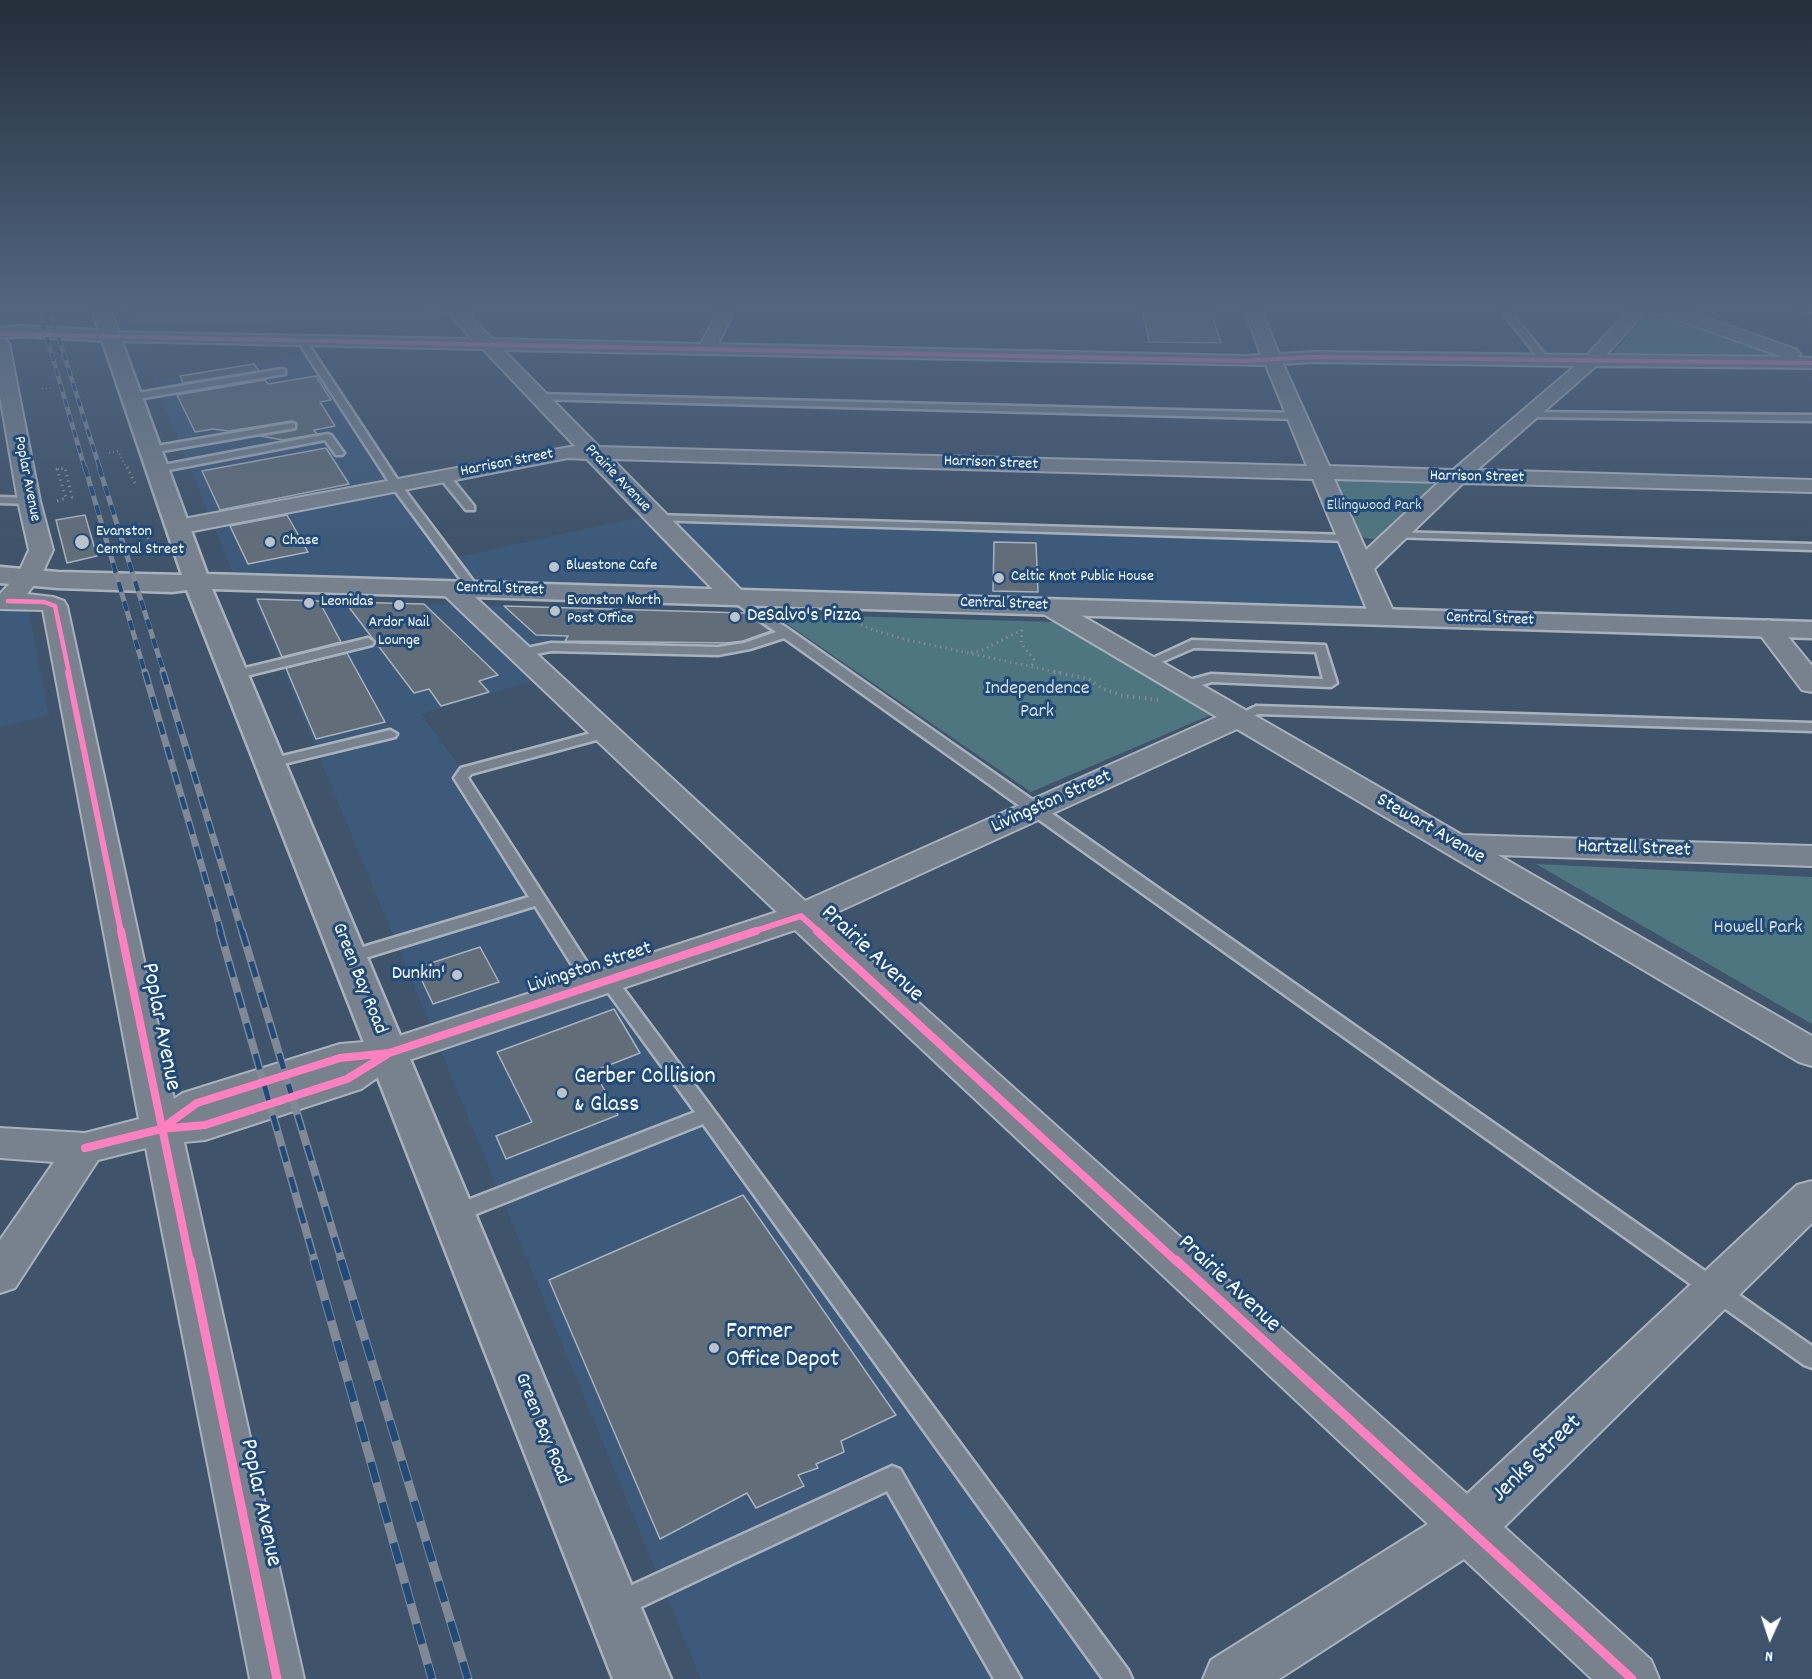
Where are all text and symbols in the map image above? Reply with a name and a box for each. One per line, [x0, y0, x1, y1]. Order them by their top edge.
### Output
street label: Poplar Avenue [8, 435, 44, 523]
street label: Prairie Avenue [580, 441, 654, 517]
street label: Harrison Street [459, 446, 555, 482]
street label: Harrison Street [944, 453, 1038, 475]
street label: Harrison Street [1430, 468, 1524, 488]
park label: Ellingwood Park [1326, 497, 1422, 517]
place label: Evanston Central Street [96, 523, 184, 561]
place label: Chase [282, 532, 319, 552]
marker: Evanston Central Street [73, 533, 91, 551]
marker: Chase [263, 535, 277, 549]
place label: Bluestone Cafe [566, 557, 657, 577]
marker: Bluestone Cafe [547, 560, 561, 574]
place label: Celtic Knot Public House [1011, 568, 1154, 588]
marker: Celtic Knot Public House [992, 571, 1006, 585]
street label: Central Street [456, 579, 544, 601]
place label: Evanston North Post Office [567, 592, 661, 630]
place label: Leonidas [321, 593, 374, 613]
street label: Central Street [960, 594, 1048, 616]
marker: Leonidas [302, 596, 316, 610]
marker: Ardor Nail Lounge [392, 598, 406, 612]
marker: Evanston North Post Office [548, 604, 562, 618]
place label: DeSalvo's Pizza [747, 605, 861, 629]
street label: Central Street [1446, 609, 1534, 631]
marker: DeSalvo's Pizza [728, 610, 742, 624]
place label: Ardor Nail Lounge [368, 614, 430, 652]
park label: Independence Park [984, 678, 1090, 725]
street label: Livingston Street [988, 766, 1116, 840]
street label: Stewart Avenue [1371, 789, 1489, 871]
street label: Hartzell Street [1577, 836, 1691, 864]
street label: Prairie Avenue [813, 900, 929, 1010]
park label: Howell Park [1714, 917, 1802, 941]
street label: Green Bay Road [325, 920, 391, 1038]
street label: Livingston Street [525, 938, 655, 1000]
street label: Poplar Avenue [132, 961, 186, 1093]
place label: Dunkin' [392, 963, 445, 987]
marker: Dunkin' [450, 968, 464, 982]
place label: Gerber Collision & Glass [574, 1065, 716, 1121]
marker: Gerber Collision & Glass [555, 1086, 569, 1100]
street label: Prairie Avenue [1170, 1230, 1286, 1340]
place label: Former Office Depot [726, 1320, 839, 1376]
marker: Former Office Depot [707, 1341, 721, 1355]
street label: Green Bay Road [508, 1370, 574, 1488]
street label: Jenks Street [1487, 1410, 1589, 1510]
street label: Poplar Avenue [231, 1437, 287, 1569]
north arrow [1740, 1607, 1800, 1667]
text: N [1764, 1644, 1774, 1667]

